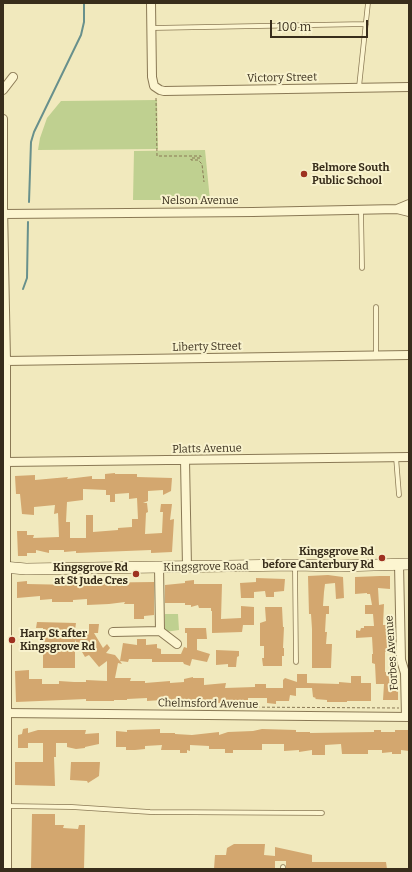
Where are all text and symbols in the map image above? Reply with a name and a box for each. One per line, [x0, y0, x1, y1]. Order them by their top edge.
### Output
scale bar [272, 12, 370, 38]
text: 100 m [277, 20, 311, 34]
street label: Victory Street [247, 71, 317, 85]
place label: Belmore South Public School [312, 161, 389, 187]
marker: Belmore South Public School [299, 169, 309, 179]
street label: Nelson Avenue [161, 194, 239, 208]
street label: Liberty Street [172, 340, 242, 354]
street label: Platts Avenue [172, 442, 242, 456]
place label: Kingsgrove Rd before Canterbury Rd [262, 545, 374, 571]
marker: Kingsgrove Rd before Canterbury Rd [377, 553, 387, 563]
street label: Kingsgrove Road [163, 560, 249, 574]
place label: Kingsgrove Rd at St Jude Cres [53, 561, 128, 587]
marker: Kingsgrove Rd at St Jude Cres [131, 569, 141, 579]
street label: Forbes Avenue [383, 615, 401, 691]
place label: Harp St after Kingsgrove Rd [20, 627, 95, 653]
marker: Harp St after Kingsgrove Rd [7, 635, 17, 645]
street label: Chelmsford Avenue [158, 697, 258, 711]

